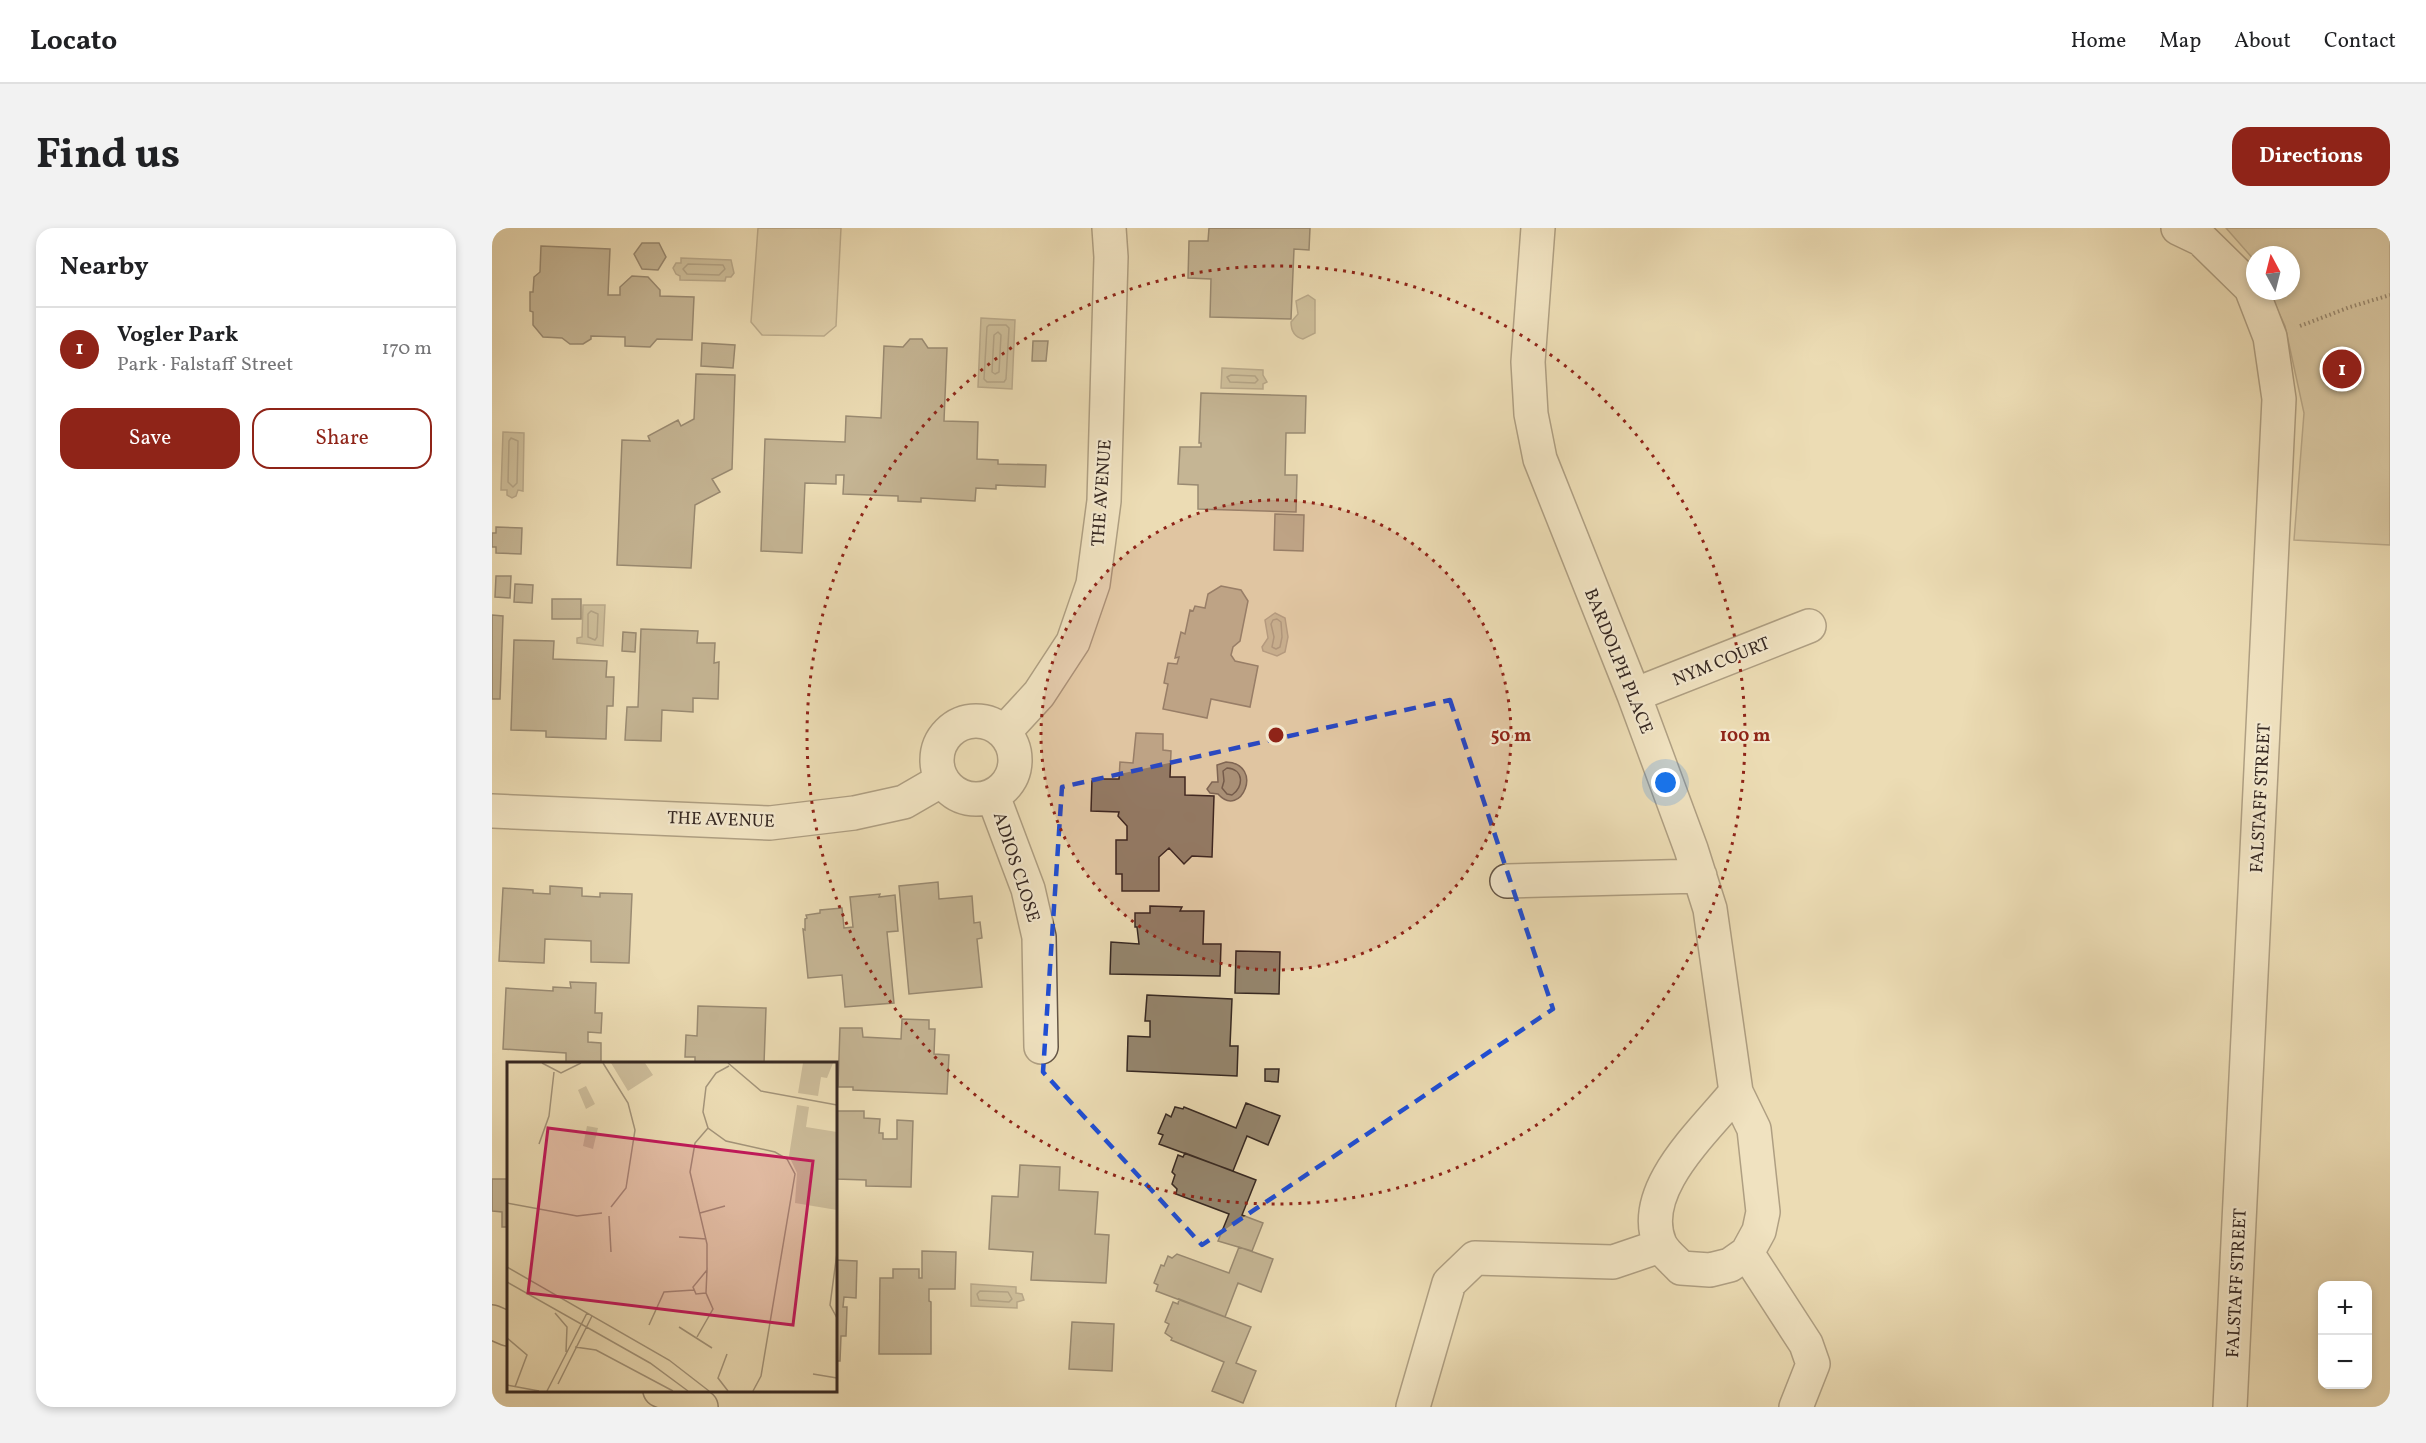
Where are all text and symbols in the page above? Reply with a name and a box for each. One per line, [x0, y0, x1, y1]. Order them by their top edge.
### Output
text: Locato [30, 22, 117, 61]
text: Home [2071, 27, 2126, 56]
text: Map [2159, 27, 2201, 56]
text: About [2234, 27, 2291, 56]
text: Contact [2324, 27, 2396, 56]
text: Find us [36, 127, 180, 186]
button: Directions [2232, 127, 2390, 186]
north arrow [2246, 246, 2300, 300]
text: Nearby [60, 249, 149, 285]
text: Vogler Park [117, 320, 238, 351]
text: 1 [75, 335, 84, 363]
text: 170 m [382, 335, 432, 363]
pin: 1 [2322, 346, 2362, 392]
text: Park · Falstaff Street [117, 351, 293, 379]
button: Save [60, 408, 240, 469]
button: Share [252, 408, 432, 469]
street label: THE AVENUE [1086, 438, 1119, 548]
street label: BARDOLPH PLACE [1577, 585, 1658, 738]
street label: NYM COURT [1669, 631, 1774, 693]
street label: FALSTAFF STREET [2245, 722, 2278, 874]
text: 50 m [1491, 724, 1531, 749]
text: 100 m [1720, 724, 1770, 749]
centre of rings [1266, 725, 1286, 745]
your location [1651, 768, 1680, 797]
street label: THE AVENUE [667, 806, 775, 835]
street label: ADIOS CLOSE [986, 809, 1045, 926]
inset map [507, 1062, 837, 1392]
street label: FALSTAFF STREET [2221, 1207, 2254, 1359]
map controls [2318, 1281, 2372, 1389]
button: + [2318, 1281, 2372, 1335]
button: − [2318, 1335, 2372, 1389]

